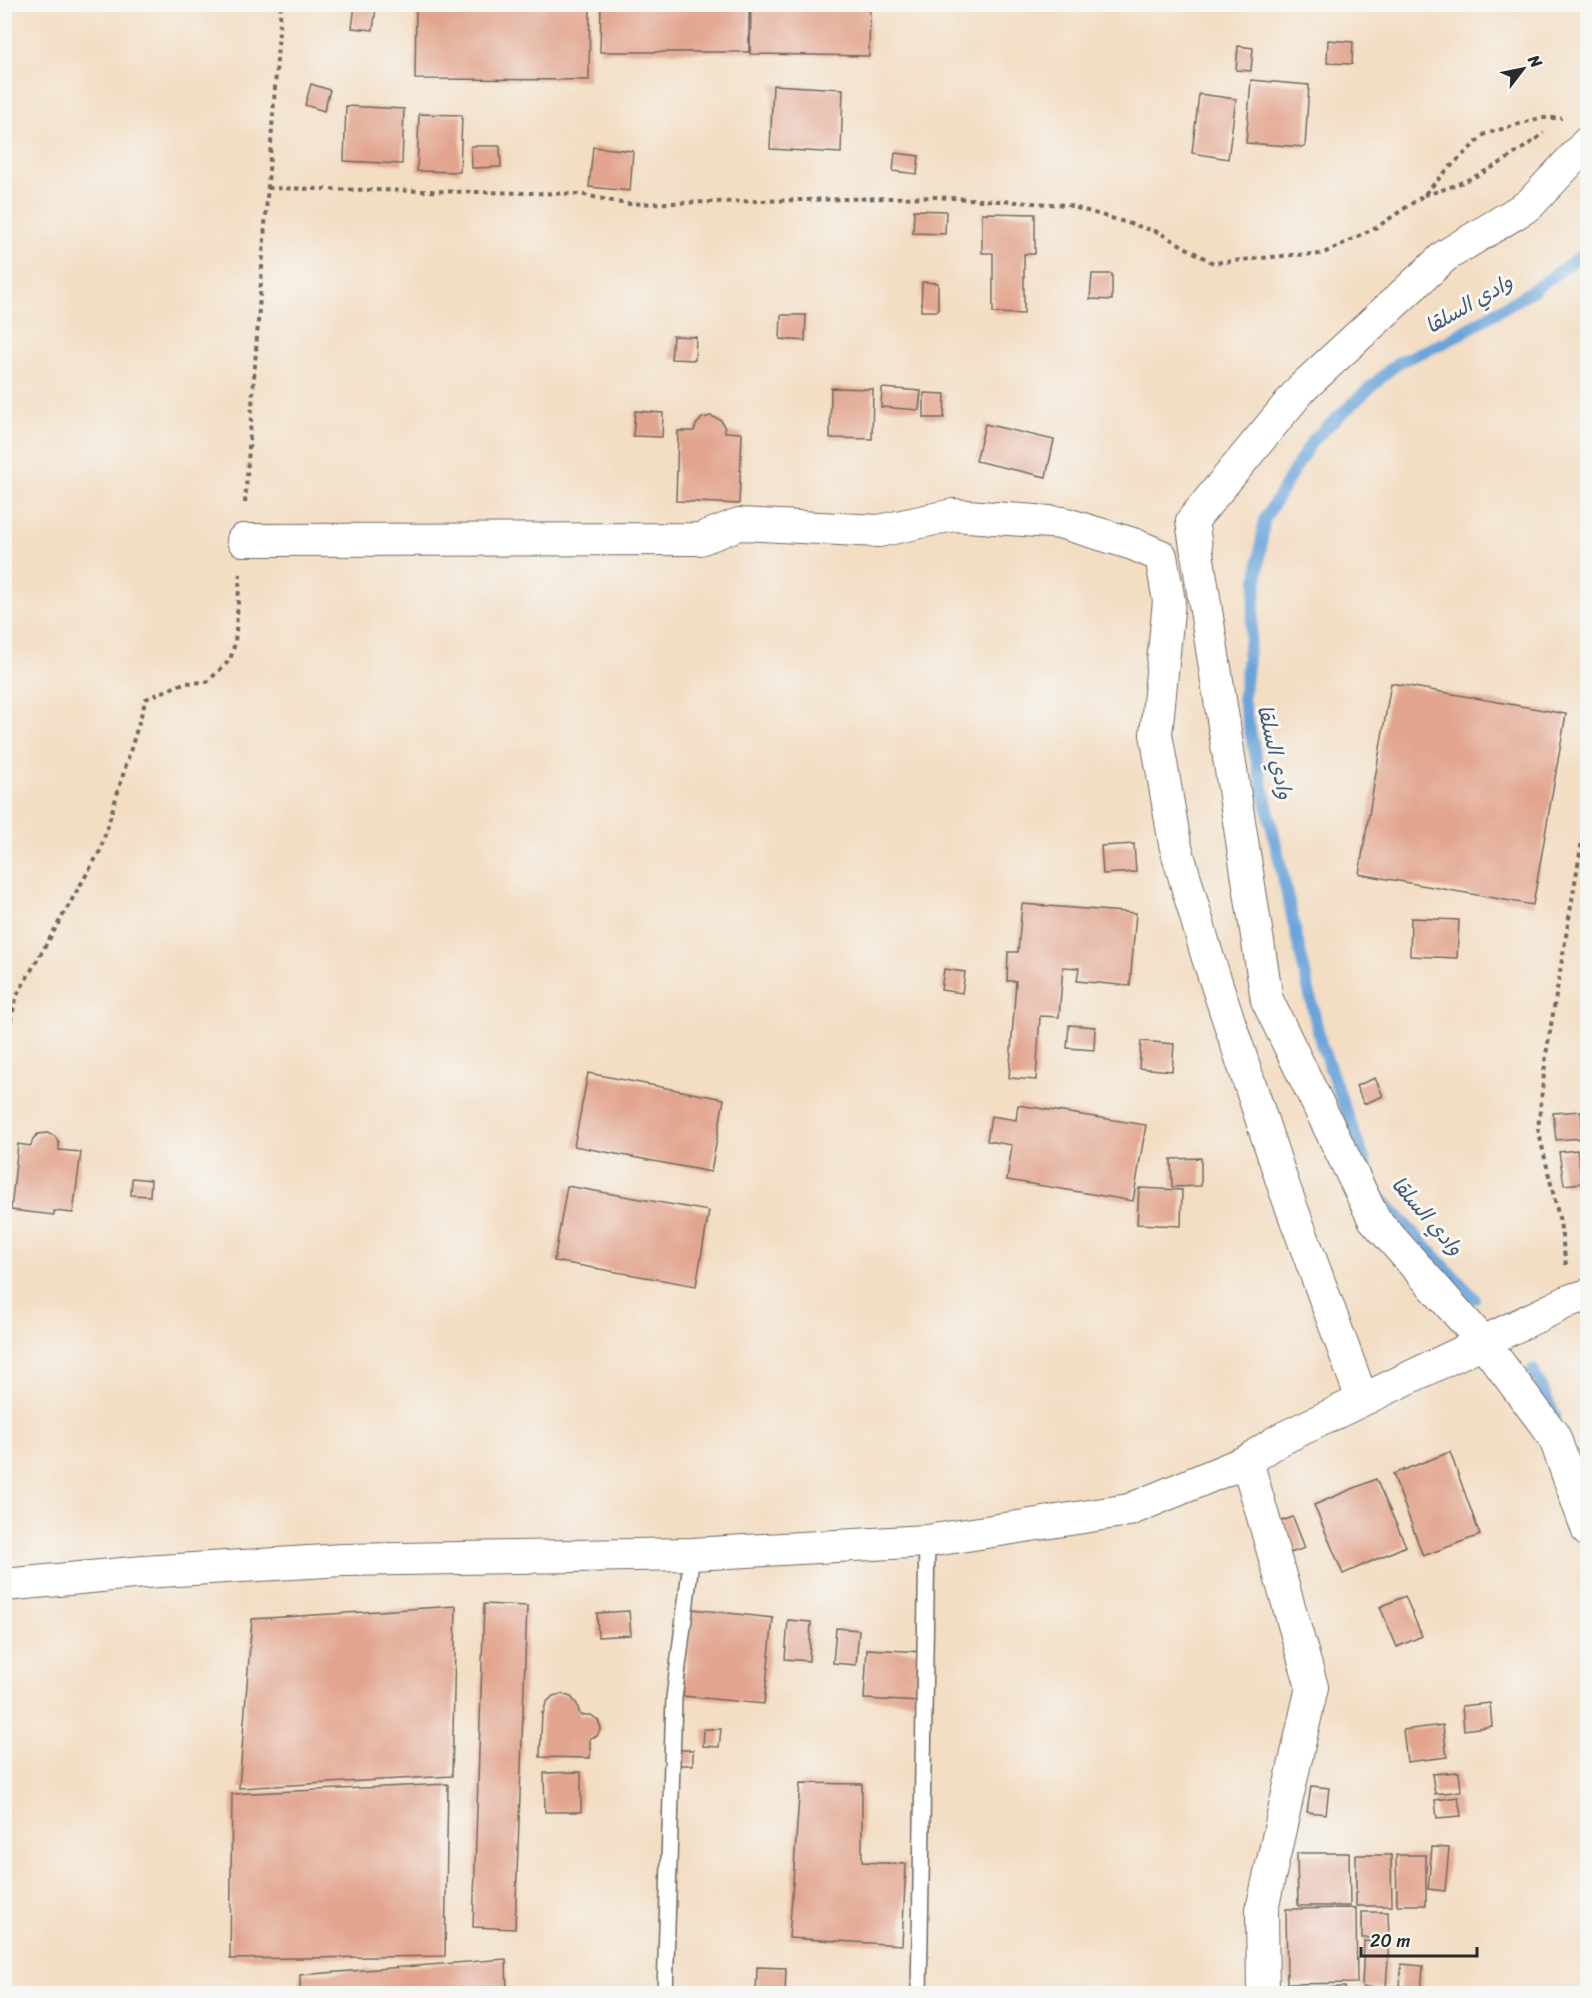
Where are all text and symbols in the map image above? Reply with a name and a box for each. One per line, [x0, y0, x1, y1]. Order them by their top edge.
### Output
north arrow [1493, 39, 1553, 99]
text: N [1520, 48, 1551, 74]
water label: وادي السلقا [1418, 263, 1520, 345]
water label: وادي السلقا [1246, 701, 1304, 803]
water label: وادي السلقا [1381, 1167, 1473, 1265]
scale bar [1361, 1920, 1476, 1958]
text: 20 m [1370, 1925, 1410, 1957]

